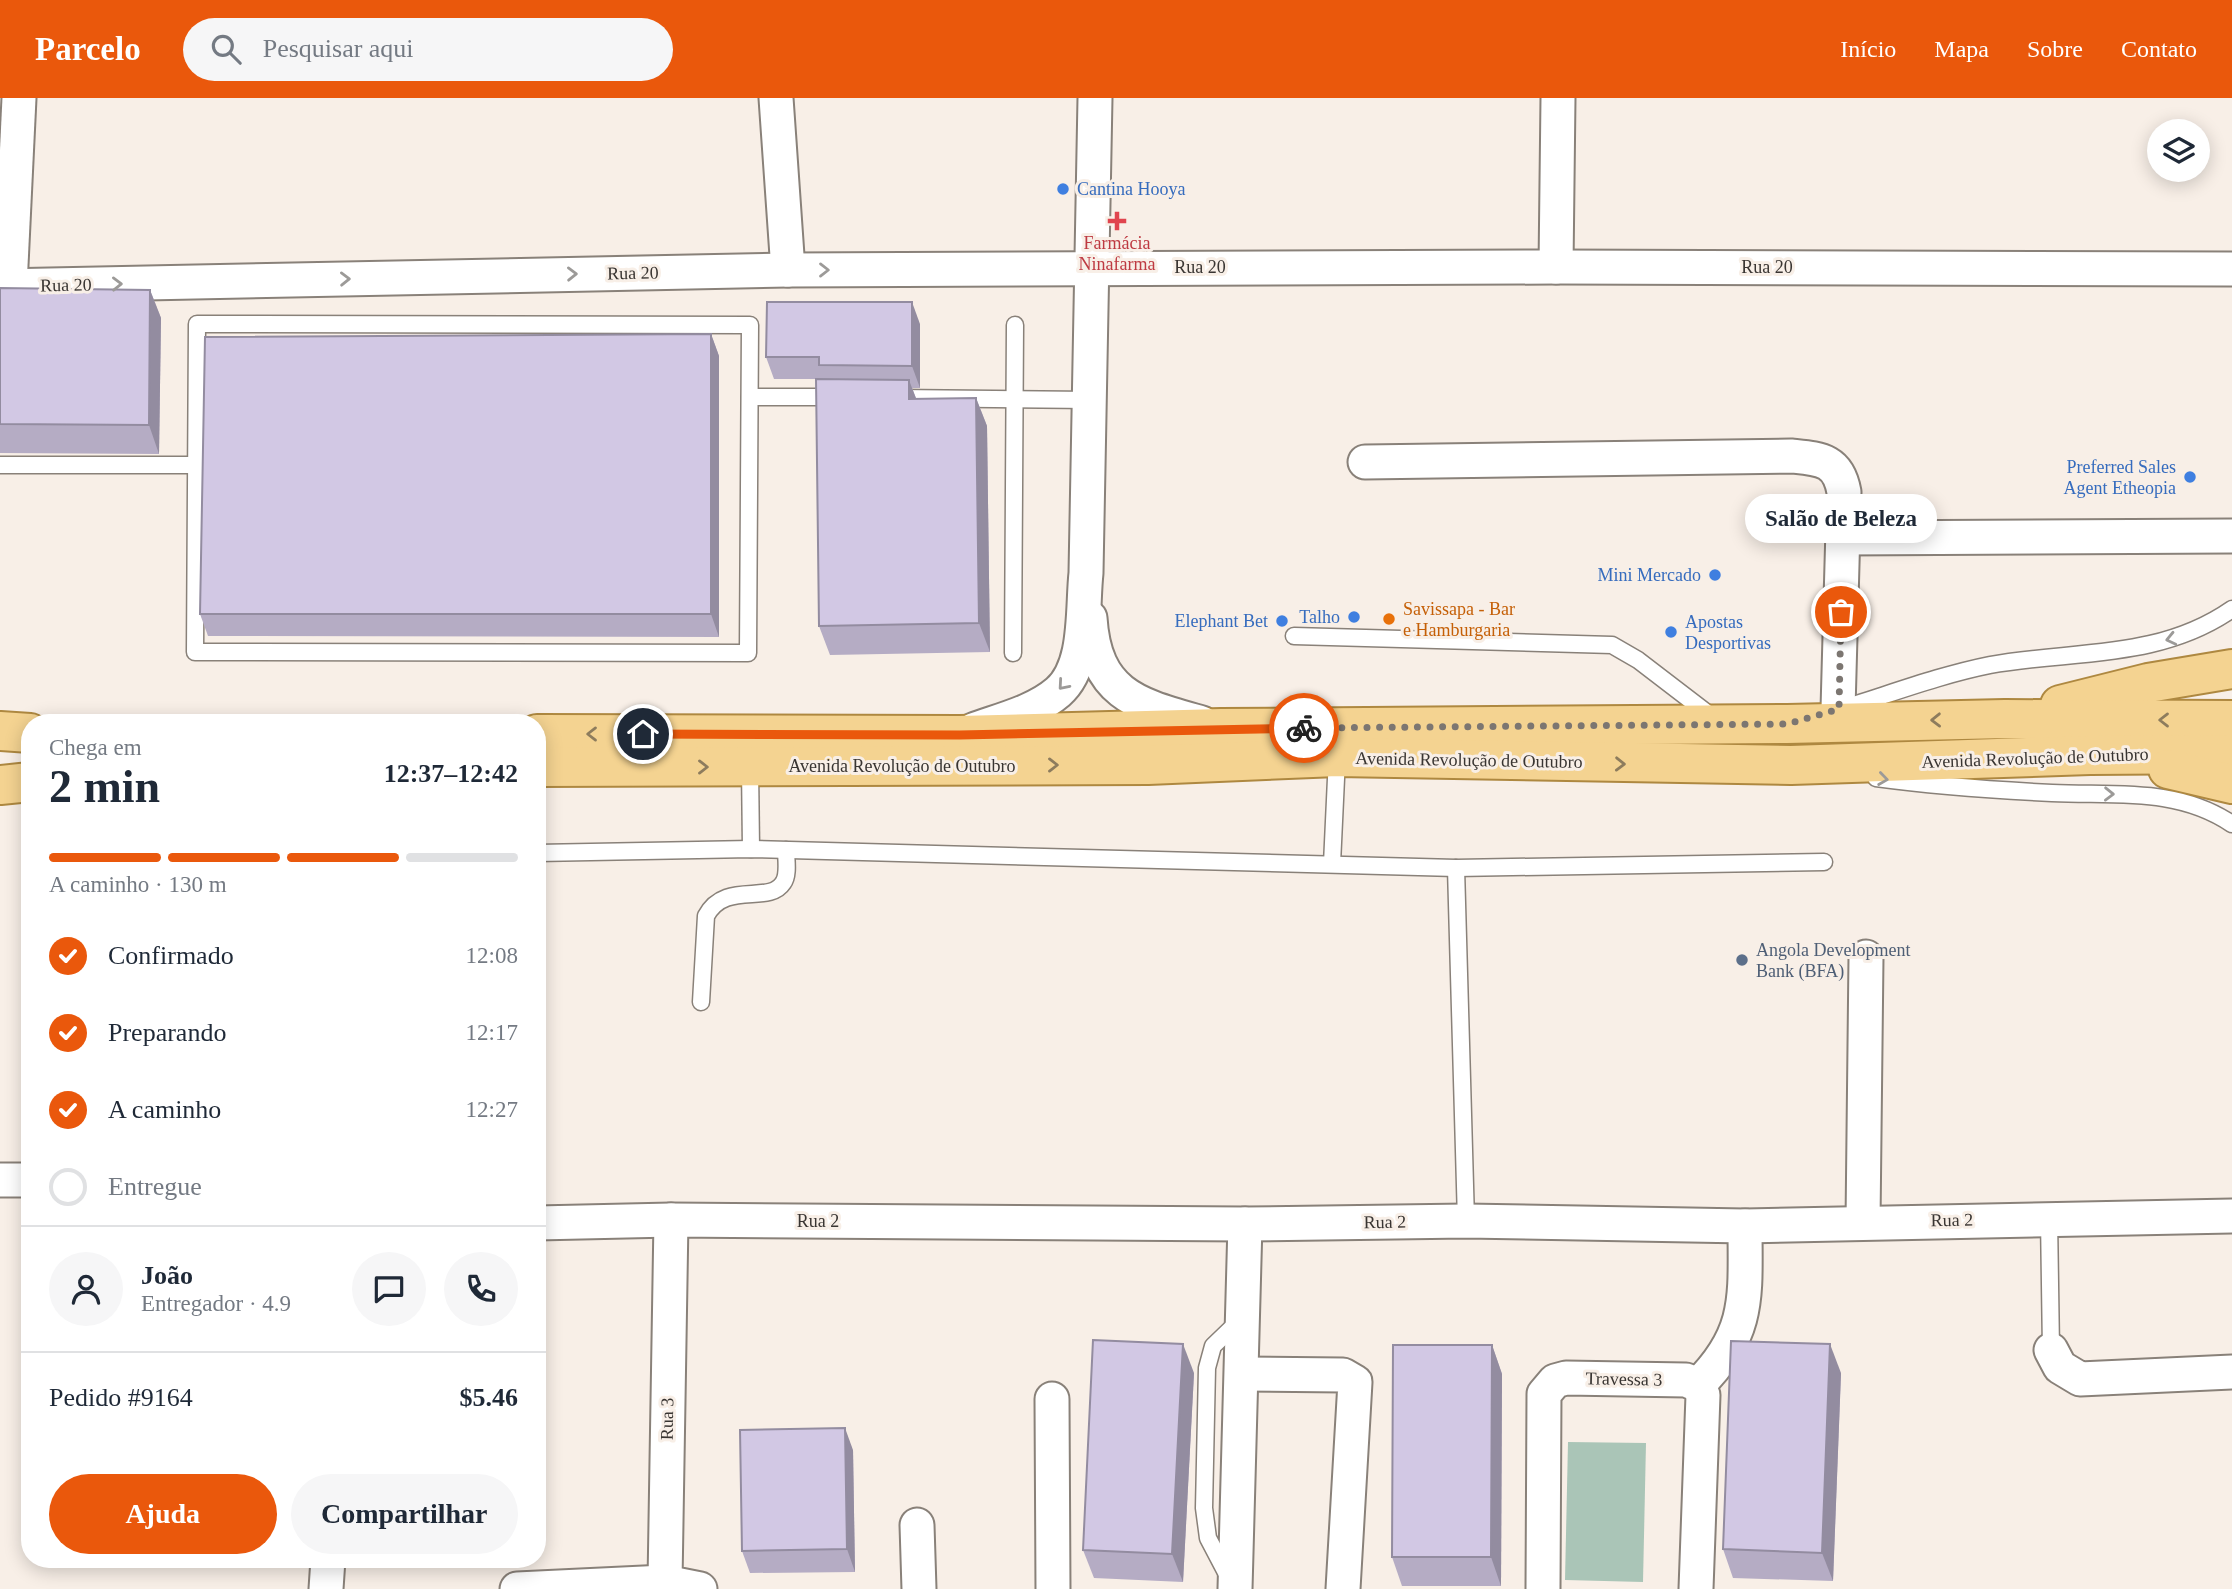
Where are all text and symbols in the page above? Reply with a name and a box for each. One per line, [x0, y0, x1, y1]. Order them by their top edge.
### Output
search box [183, 18, 673, 81]
icon: search [207, 30, 245, 68]
text: Parcelo [35, 31, 141, 67]
text: Pesquisar aqui [263, 34, 414, 63]
text: Início [1840, 36, 1896, 62]
text: Mapa [1934, 36, 1989, 62]
text: Sobre [2027, 36, 2083, 62]
text: Contato [2121, 36, 2197, 62]
map controls [2147, 119, 2210, 182]
button: layers [2147, 119, 2210, 182]
place label: Cantina Hooya [1077, 179, 1185, 199]
marker: Cantina Hooya [1055, 181, 1071, 197]
marker: Farmácia Ninafarma [1109, 213, 1125, 229]
place label: Farmácia Ninafarma [1079, 233, 1155, 274]
street label: Rua 20 [1174, 257, 1226, 277]
street label: Rua 20 [1741, 257, 1793, 277]
one-way arrow [819, 262, 830, 278]
street label: Rua 20 [607, 263, 659, 283]
one-way arrow [567, 267, 578, 282]
one-way arrow [340, 271, 350, 287]
street label: Rua 20 [40, 275, 92, 295]
one-way arrow [112, 276, 123, 291]
place label: Preferred Sales Agent Etheopia [2064, 457, 2176, 498]
marker: Preferred Sales Agent Etheopia [2182, 469, 2198, 485]
callout: Salão de Beleza [1745, 493, 1937, 542]
text: Salão de Beleza [1765, 506, 1917, 531]
place label: Mini Mercado [1598, 565, 1701, 585]
marker: Mini Mercado [1707, 567, 1723, 583]
pin [1811, 582, 1871, 642]
icon: bag [1822, 593, 1860, 631]
place label: Savissapa - Bar e Hamburgaria [1403, 599, 1515, 640]
place label: Talho [1299, 607, 1340, 627]
marker: Talho [1346, 609, 1362, 625]
place label: Elephant Bet [1175, 611, 1268, 631]
marker: Savissapa - Bar e Hamburgaria [1381, 611, 1397, 627]
place label: Apostas Desportivas [1685, 612, 1771, 653]
marker: Elephant Bet [1274, 613, 1290, 629]
marker: Apostas Desportivas [1663, 624, 1679, 640]
one-way arrow [2165, 631, 2177, 645]
one-way arrow [1059, 677, 1071, 690]
courier [1269, 693, 1339, 763]
pin [613, 704, 673, 764]
icon: bike [1285, 709, 1323, 747]
one-way arrow [2158, 712, 2169, 728]
one-way arrow [1931, 713, 1942, 728]
icon: home [624, 715, 662, 753]
one-way arrow [586, 726, 596, 742]
text: Chega em [49, 735, 142, 760]
street label: Avenida Revolução de Outubro [1921, 744, 2149, 772]
street label: Avenida Revolução de Outubro [1355, 748, 1583, 772]
street label: Avenida Revolução de Outubro [788, 756, 1016, 776]
one-way arrow [1615, 756, 1626, 772]
one-way arrow [1049, 757, 1059, 773]
text: 12:37–12:42 [384, 759, 518, 788]
one-way arrow [699, 759, 709, 775]
text: 2 min [49, 761, 160, 812]
one-way arrow [1877, 771, 1888, 786]
one-way arrow [2104, 787, 2115, 802]
text: A caminho · 130 m [49, 872, 227, 897]
icon: check [49, 937, 87, 975]
place label: Angola Development Bank (BFA) [1756, 940, 1910, 982]
text: Confirmado [108, 941, 234, 970]
text: 12:08 [466, 943, 518, 968]
marker: Angola Development Bank (BFA) [1734, 952, 1750, 968]
icon: check [49, 1014, 87, 1052]
text: Preparando [108, 1018, 226, 1047]
text: 12:17 [466, 1020, 518, 1045]
icon: check [49, 1091, 87, 1129]
text: A caminho [108, 1095, 221, 1124]
text: 12:27 [466, 1097, 518, 1122]
text: Entregue [108, 1172, 202, 1201]
street label: Rua 2 [1931, 1210, 1973, 1230]
street label: Rua 2 [797, 1211, 839, 1231]
street label: Rua 2 [1364, 1212, 1406, 1232]
button: person [49, 1252, 123, 1326]
button: chat [352, 1252, 426, 1326]
button: phone [444, 1252, 518, 1326]
text: João [141, 1261, 193, 1290]
text: Entregador · 4.9 [141, 1291, 291, 1316]
street label: Travessa 3 [1585, 1368, 1663, 1390]
text: Pedido #9164 [49, 1383, 193, 1412]
text: $5.46 [460, 1383, 518, 1412]
street label: Rua 3 [657, 1398, 677, 1440]
button: Ajuda [49, 1474, 277, 1554]
button: Compartilhar [291, 1474, 518, 1554]

